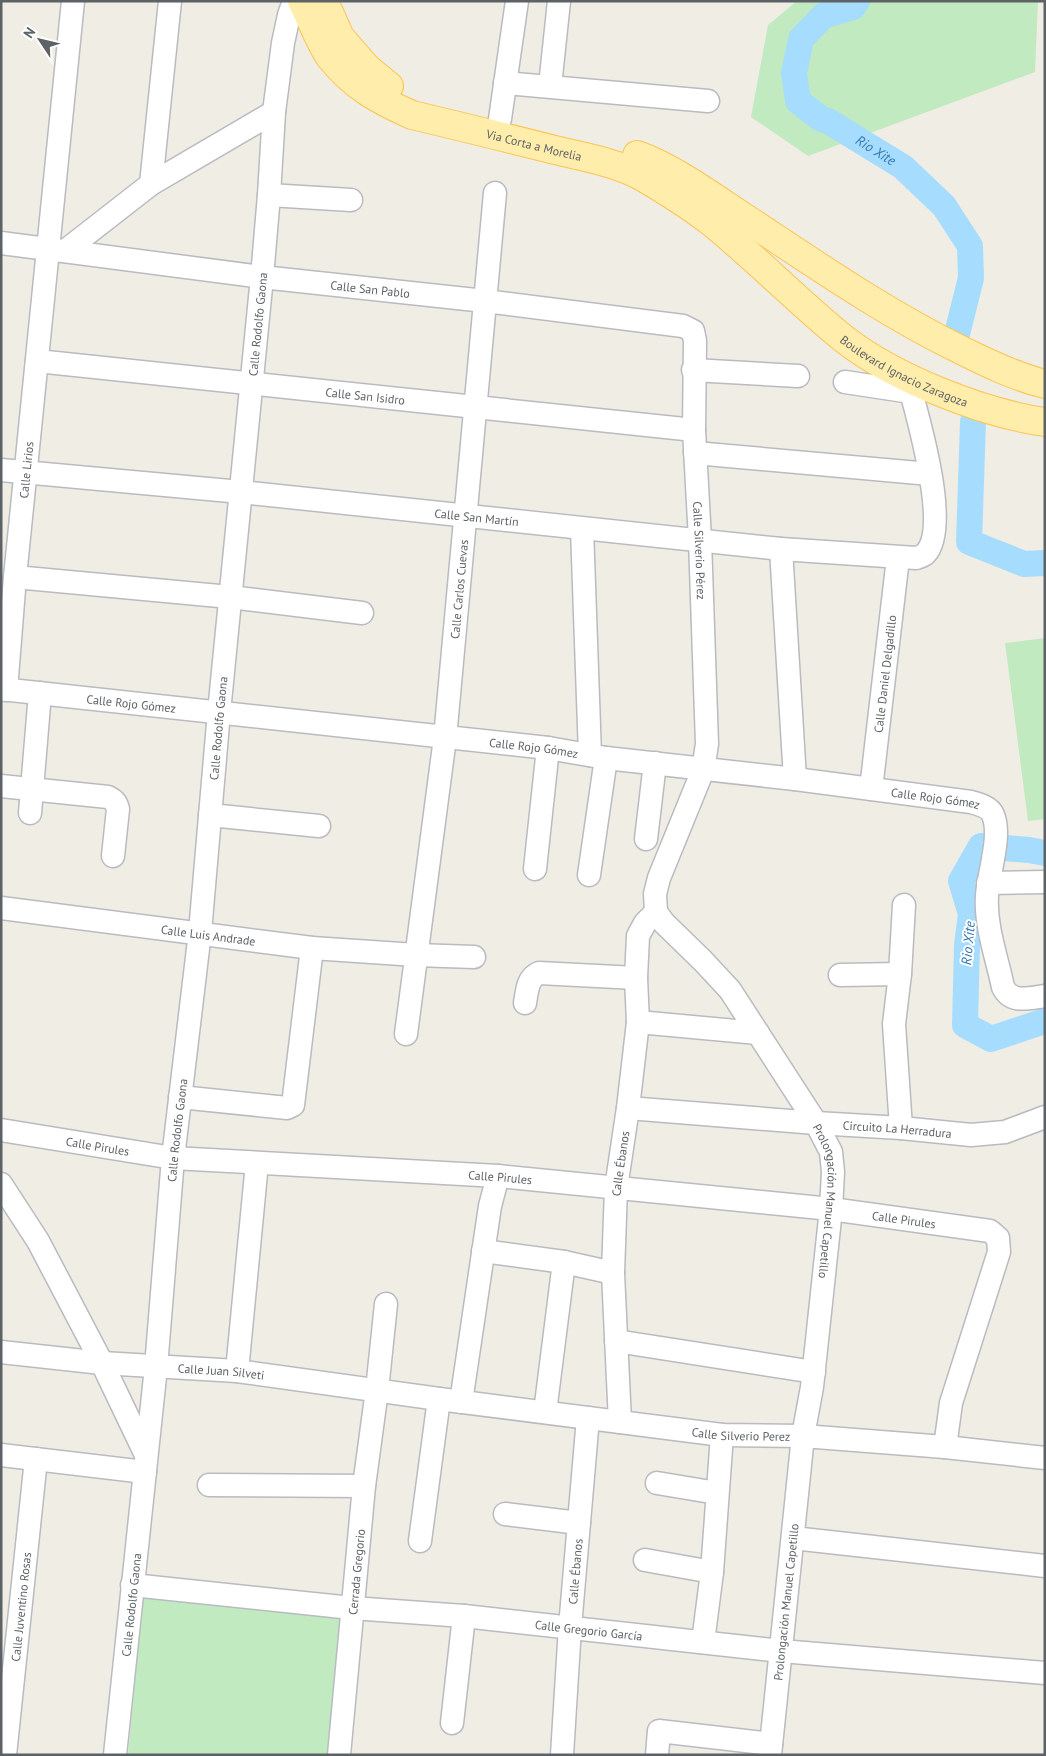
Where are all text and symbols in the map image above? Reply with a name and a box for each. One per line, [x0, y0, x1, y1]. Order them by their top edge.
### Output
north arrow [15, 15, 65, 65]
text: N [19, 24, 39, 41]
street label: Via Corta a Morelia [484, 125, 583, 164]
water label: Rio Xite [852, 131, 900, 170]
street label: Calle Rodolfo Gaona [245, 272, 270, 377]
street label: Calle San Pablo [330, 277, 411, 300]
street label: Boulevard Ignacio Zaragoza [838, 332, 970, 409]
street label: Calle San Isidro [325, 384, 406, 407]
street label: Calle Lirios [15, 441, 36, 499]
street label: Calle Silverio Pérez [690, 501, 710, 600]
street label: Calle San Martín [434, 505, 520, 529]
street label: Calle Carlos Cuevas [447, 539, 471, 640]
street label: Calle Daniel Delgadillo [870, 614, 899, 733]
street label: Calle Rodolfo Gaona [206, 676, 230, 781]
street label: Calle Rojo Gómez [86, 691, 177, 715]
street label: Calle Rojo Gómez [488, 734, 580, 761]
street label: Calle Rojo Gómez [890, 784, 982, 812]
water label: Rio Xite [957, 920, 979, 966]
street label: Calle Luis Andrade [160, 921, 256, 948]
street label: Calle Rodolfo Gaona [164, 1077, 190, 1182]
street label: Circuito La Herradura [842, 1117, 952, 1141]
street label: Prolongación Manuel Capetillo [810, 1121, 841, 1279]
street label: Calle Ébanos [608, 1130, 632, 1196]
street label: Calle Pirules [65, 1133, 131, 1158]
street label: Calle Pirules [468, 1167, 533, 1187]
street label: Calle Pirules [871, 1207, 937, 1231]
street label: Calle Juan Silveti [177, 1360, 265, 1382]
street label: Calle Silverio Perez [691, 1424, 790, 1443]
street label: Prolongación Manuel Capetillo [770, 1523, 802, 1681]
street label: Cerrada Gregorio [345, 1528, 367, 1615]
street label: Calle Ébanos [564, 1538, 585, 1605]
street label: Calle Juventino Rosas [7, 1551, 34, 1662]
street label: Calle Rodolfo Gaona [118, 1552, 144, 1657]
street label: Calle Gregorio García [534, 1616, 643, 1643]

